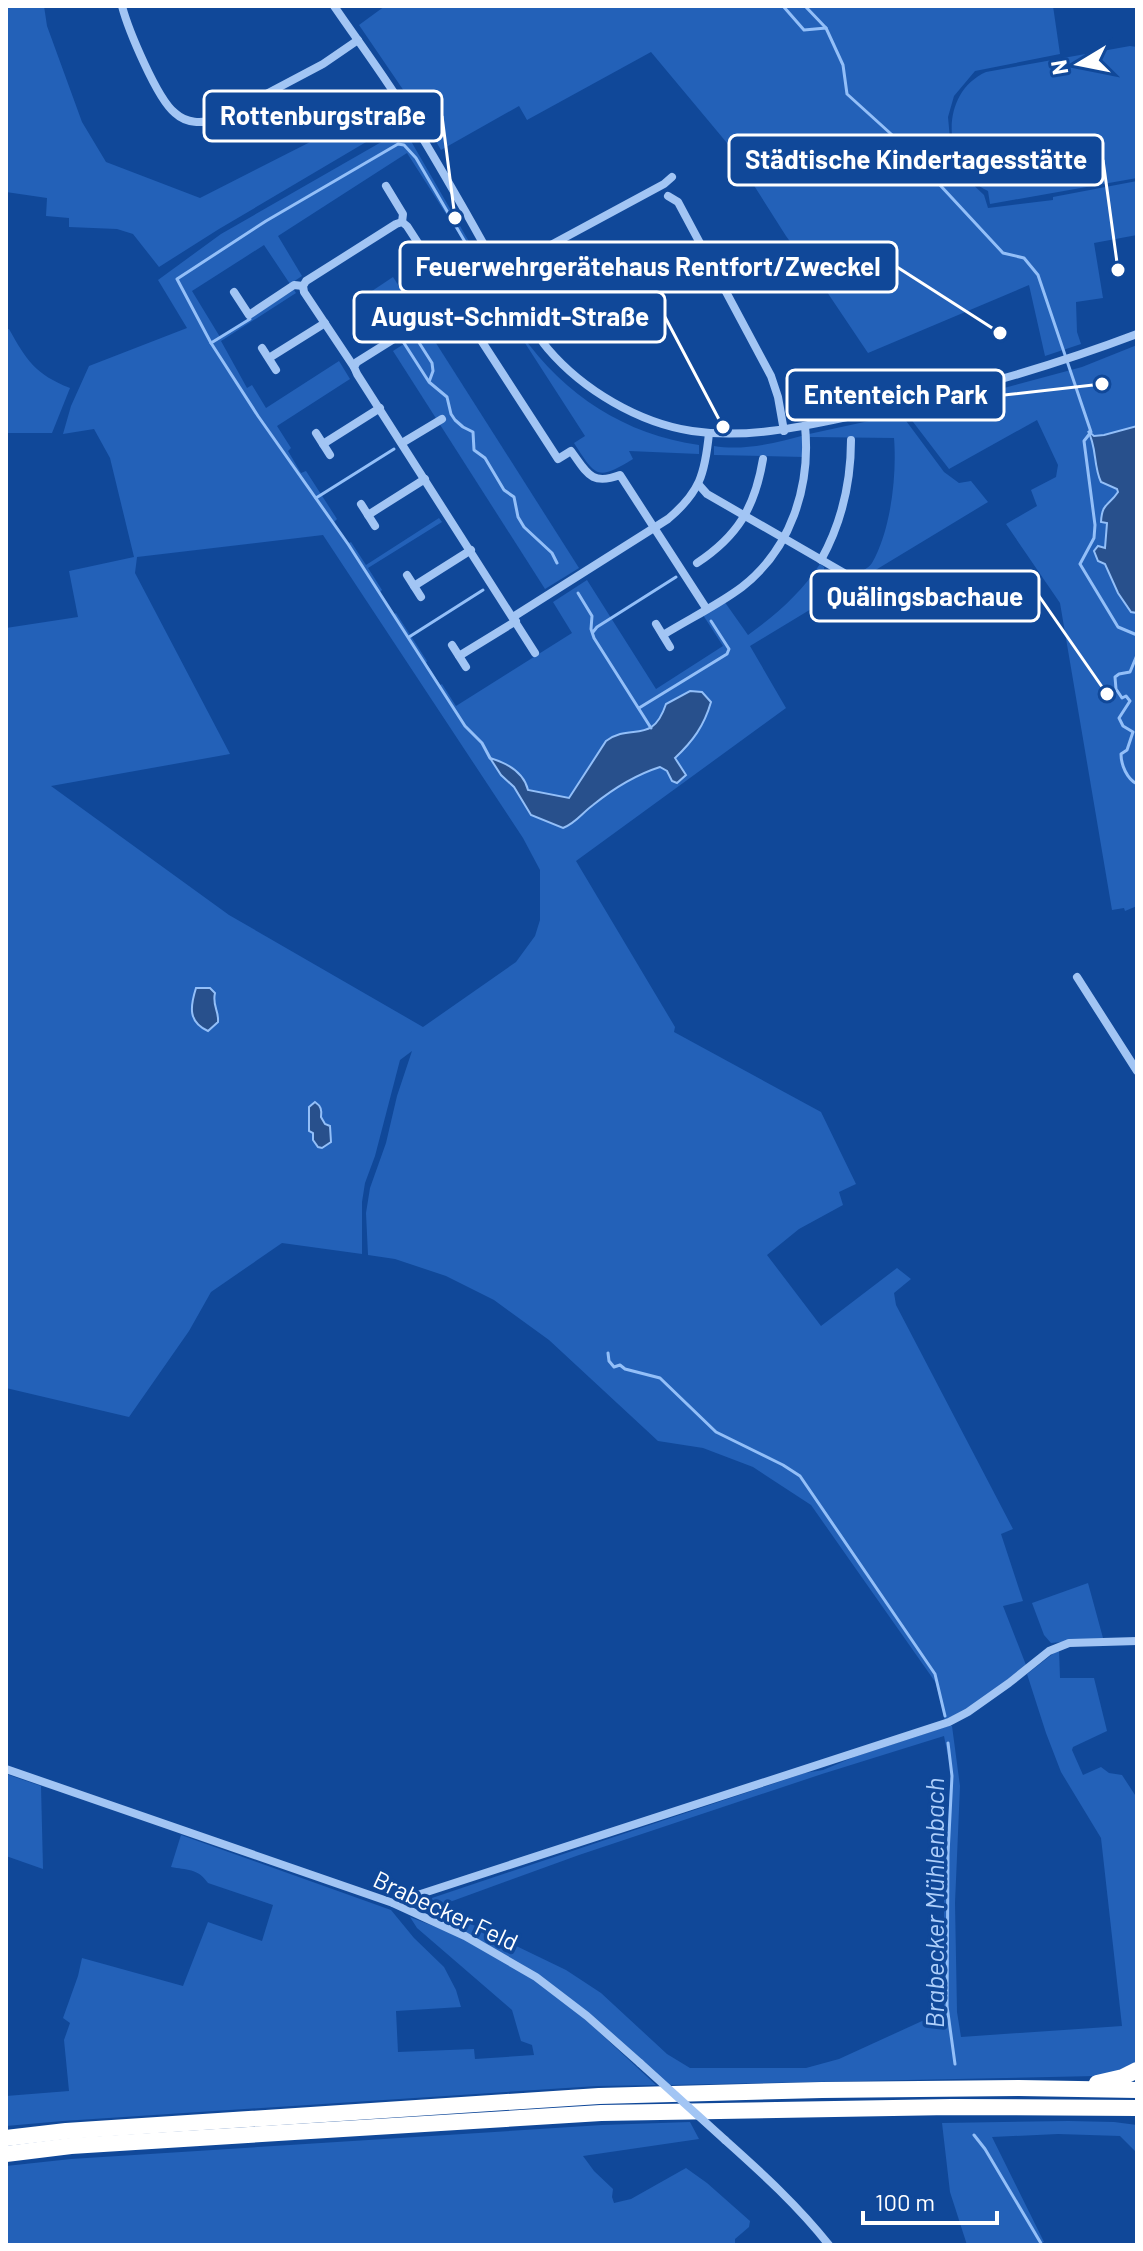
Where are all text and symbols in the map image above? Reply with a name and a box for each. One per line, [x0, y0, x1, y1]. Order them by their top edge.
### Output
north arrow [1039, 24, 1119, 104]
text: N [1044, 58, 1072, 77]
callout: Rottenburgstraße [204, 91, 442, 141]
text: Rottenburgstraße [220, 99, 426, 130]
callout: Städtische Kindertagesstätte [729, 135, 1103, 185]
text: Städtische Kindertagesstätte [745, 143, 1087, 174]
callout: Feuerwehrgerätehaus Rentfort/Zweckel [400, 242, 897, 292]
text: Feuerwehrgerätehaus Rentfort/Zweckel [415, 250, 881, 281]
callout: August-Schmidt-Straße [354, 292, 665, 342]
text: August-Schmidt-Straße [371, 300, 649, 331]
callout: Ententeich Park [787, 370, 1004, 420]
text: Ententeich Park [804, 378, 988, 409]
callout: Quälingsbachaue [811, 571, 1039, 621]
text: Quälingsbachaue [827, 580, 1023, 611]
water label: Brabecker Mühlenbach [918, 1778, 949, 2028]
street label: Brabecker Feld [369, 1864, 523, 1956]
scale bar [863, 2175, 997, 2225]
text: 100 m [875, 2187, 935, 2216]

